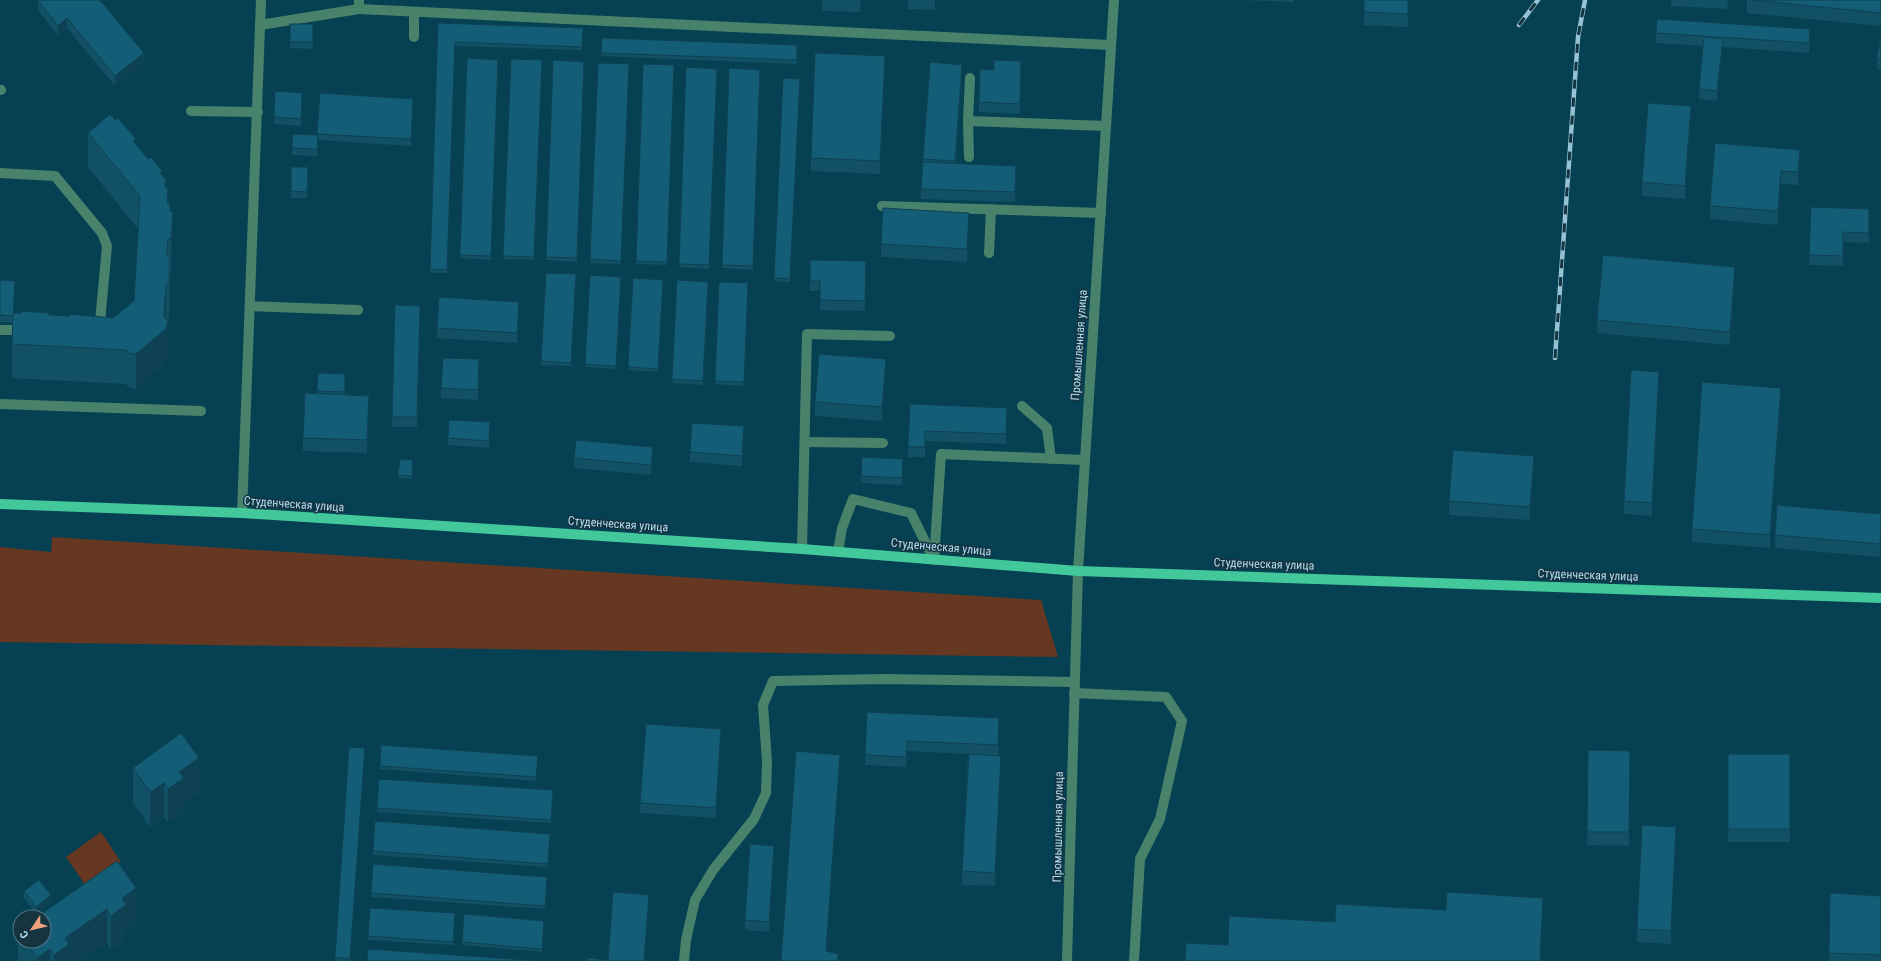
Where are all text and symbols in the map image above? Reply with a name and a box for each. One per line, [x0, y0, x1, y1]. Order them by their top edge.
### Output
street label: Промышленная улица [1068, 289, 1090, 401]
street label: Студенческая улица [243, 494, 345, 515]
street label: Студенческая улица [567, 514, 669, 535]
street label: Студенческая улица [890, 536, 992, 558]
street label: Студенческая улица [1213, 555, 1315, 573]
street label: Студенческая улица [1537, 566, 1639, 584]
street label: Промышленная улица [1050, 771, 1066, 883]
north arrow [12, 909, 52, 949]
text: С [17, 928, 31, 941]

